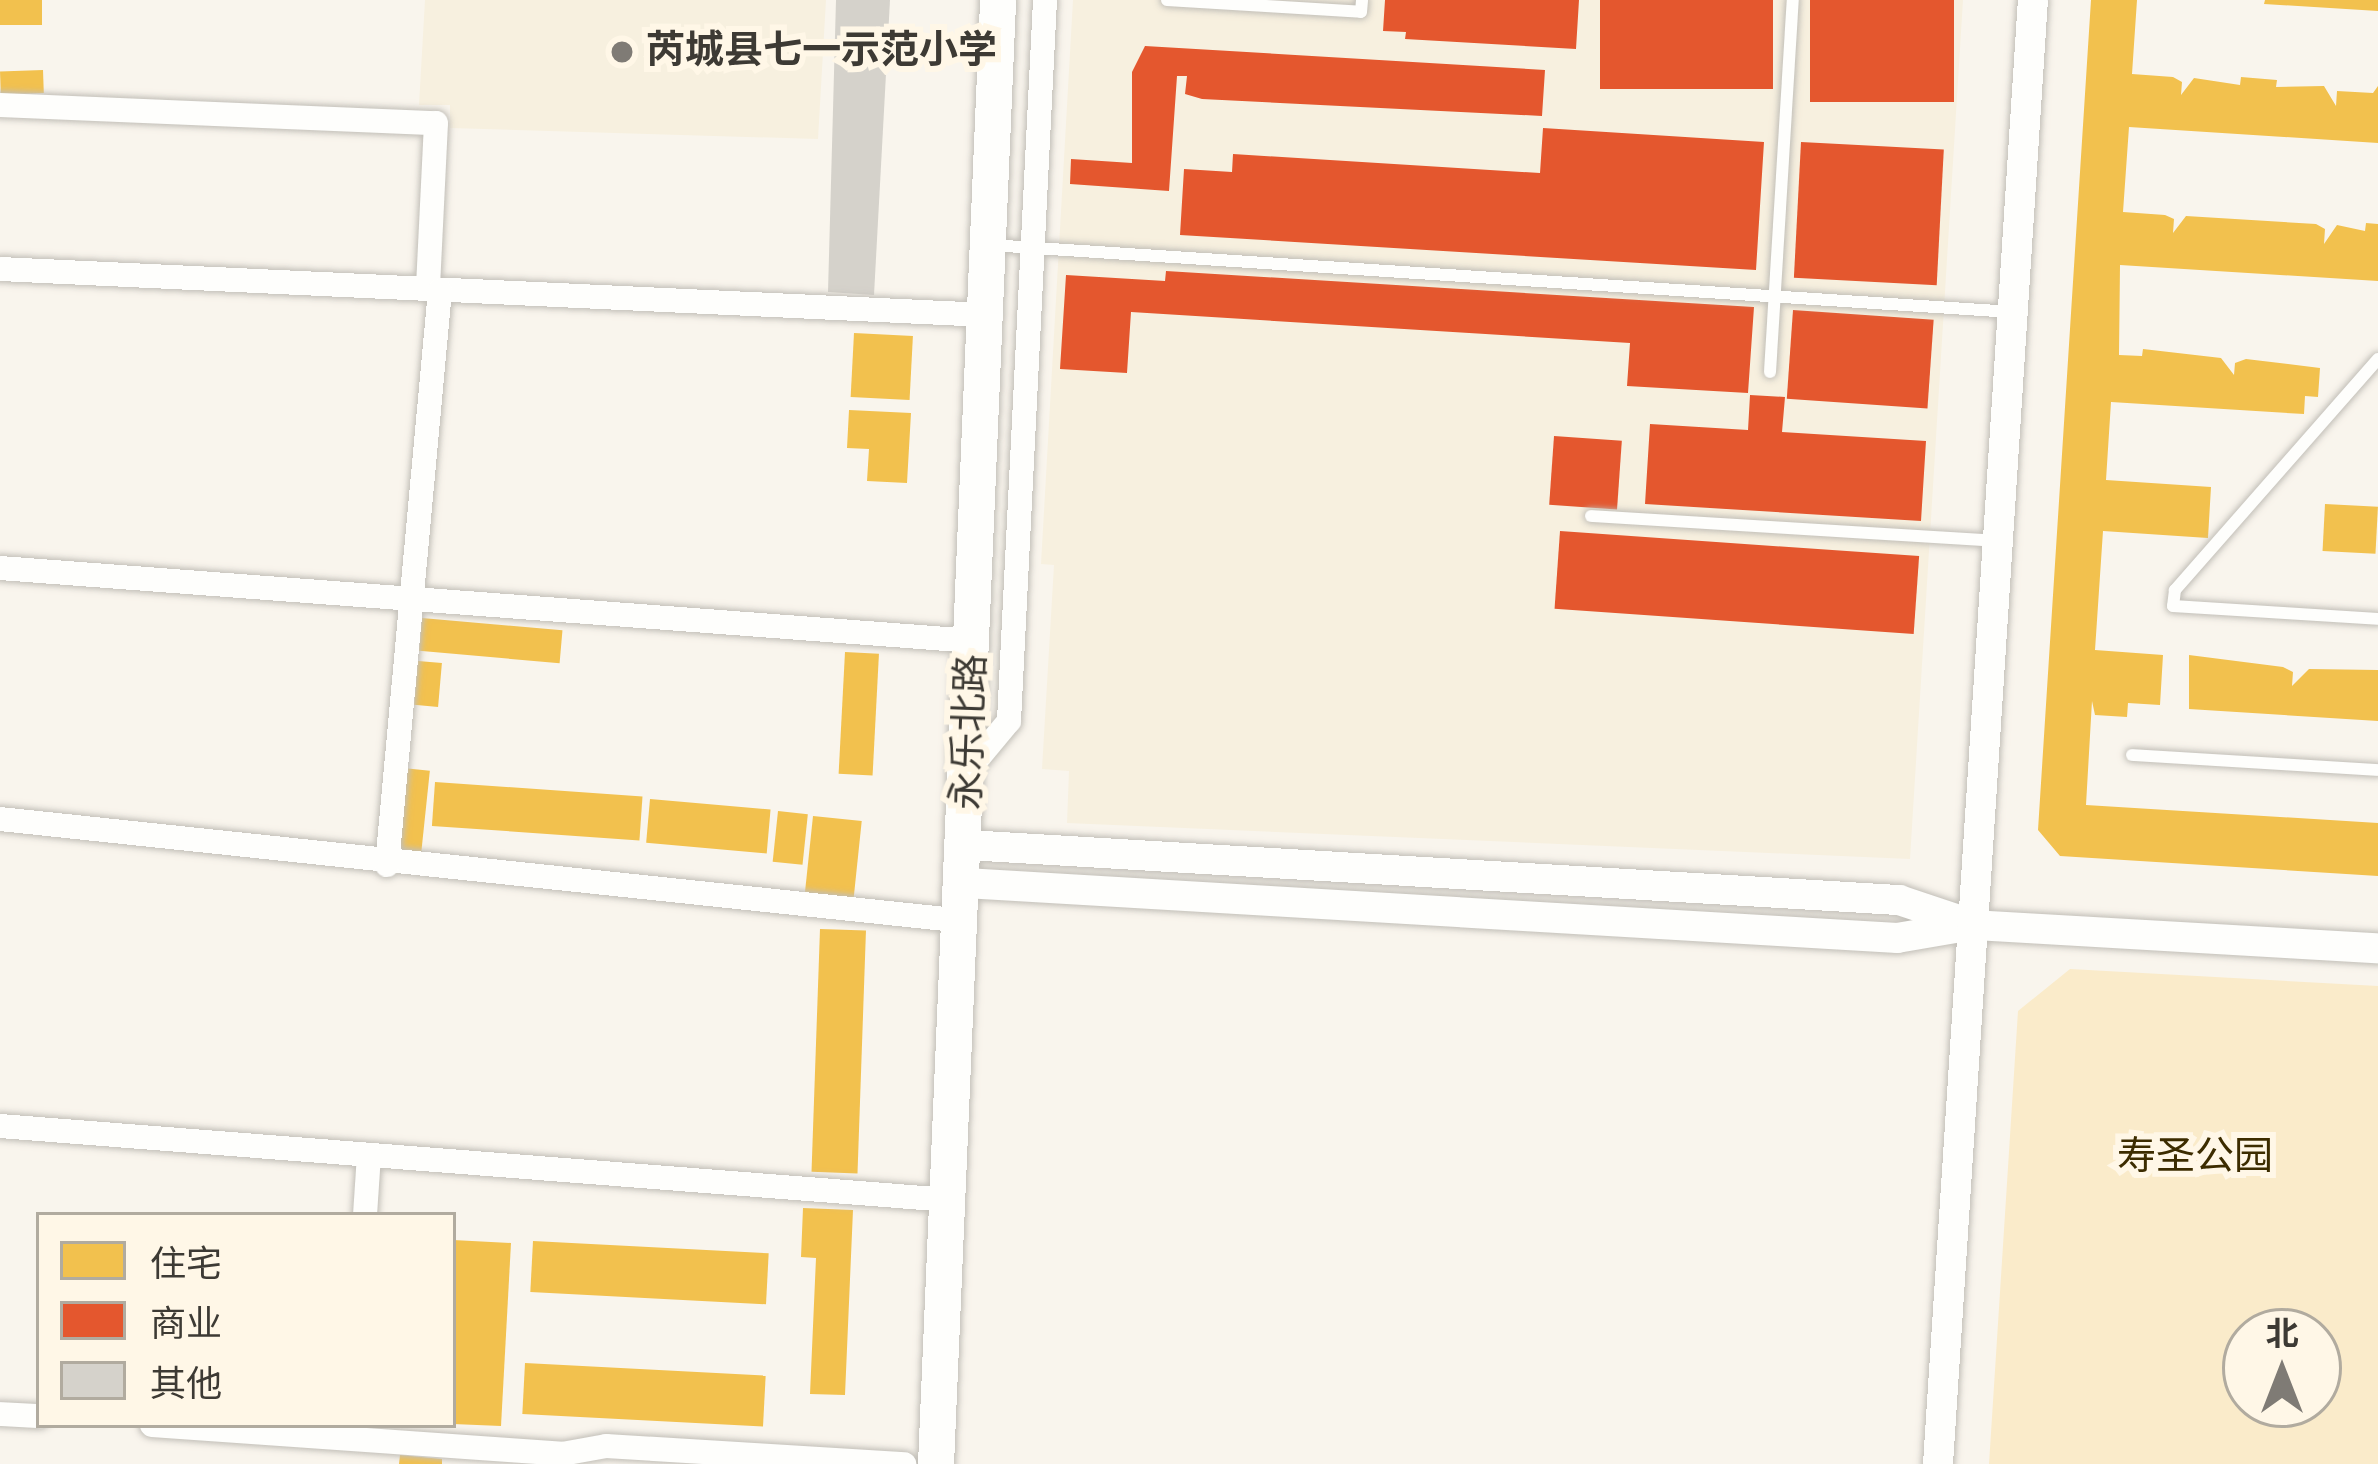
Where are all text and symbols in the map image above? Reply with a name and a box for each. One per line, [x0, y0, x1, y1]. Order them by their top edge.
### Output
place label: 芮城县七一示范小学 [646, 29, 997, 75]
marker: 芮城县七一示范小学 [609, 39, 635, 65]
street label: 永乐北路 [945, 653, 997, 811]
park label: 寿圣公园 [2117, 1135, 2273, 1181]
legend [36, 1212, 456, 1428]
text: 住宅 [150, 1244, 222, 1287]
text: 商业 [150, 1304, 222, 1347]
north arrow [2222, 1308, 2342, 1428]
text: 北 [2266, 1315, 2299, 1355]
text: 其他 [150, 1364, 222, 1407]

